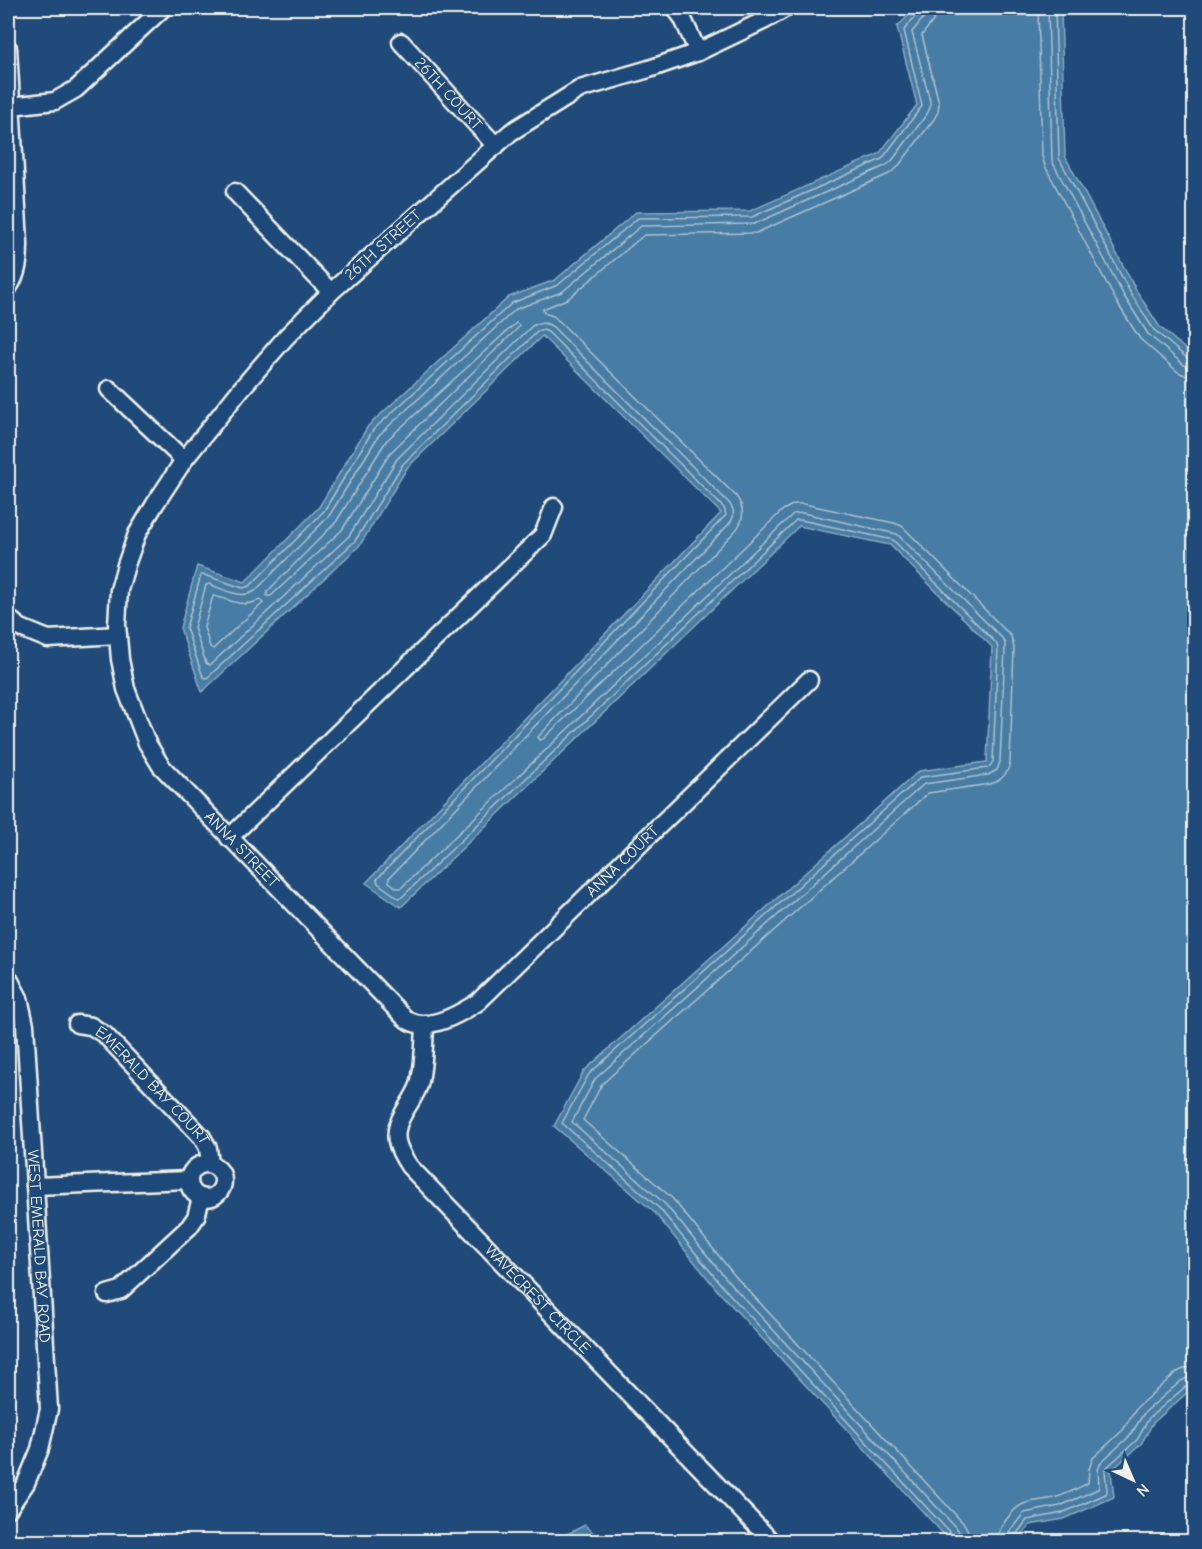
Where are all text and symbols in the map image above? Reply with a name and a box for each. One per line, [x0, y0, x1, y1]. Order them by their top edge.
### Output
street label: 26TH COURT [411, 54, 486, 134]
street label: 26TH STREET [341, 206, 425, 284]
street label: ANNA STREET [201, 807, 283, 892]
street label: ANNA COURT [583, 822, 663, 901]
street label: EMERALD BAY COURT [92, 1022, 214, 1148]
street label: WEST EMERALD BAY ROAD [24, 1149, 54, 1343]
street label: WAVECREST CIRCLE [481, 1241, 595, 1358]
north arrow [1103, 1450, 1163, 1510]
text: N [1133, 1480, 1153, 1500]

